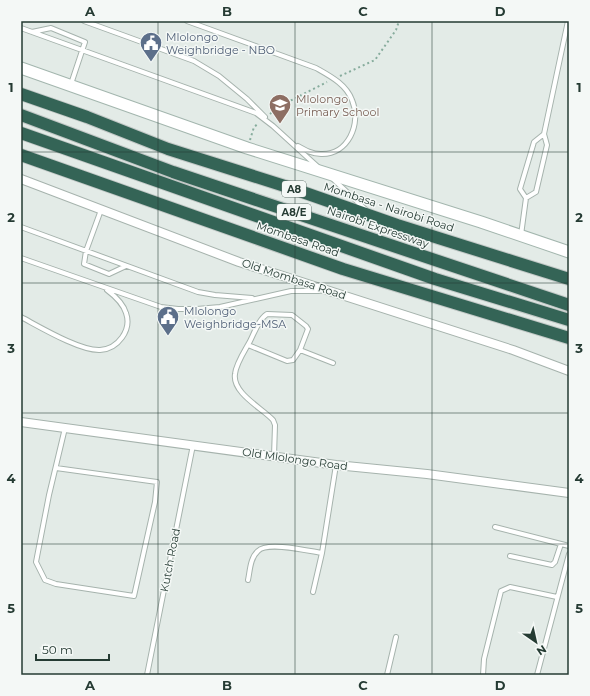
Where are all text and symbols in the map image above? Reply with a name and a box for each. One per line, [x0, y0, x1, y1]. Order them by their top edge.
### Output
text: A [84, 3, 96, 19]
text: B [222, 3, 232, 19]
text: C [358, 3, 368, 19]
text: D [495, 3, 506, 19]
public building icon: Mlolongo Weighbridge - NBO [138, 30, 164, 63]
place label: Mlolongo Weighbridge - NBO [166, 30, 275, 57]
text: 1 [8, 79, 14, 95]
text: 1 [576, 79, 582, 95]
school or university icon: Mlolongo Primary School [267, 92, 293, 125]
place label: Mlolongo Primary School [296, 92, 379, 119]
street label: Mombasa - Nairobi Road [322, 179, 456, 235]
road number: A8 [282, 181, 306, 197]
street label: Nairobi Expressway [325, 203, 431, 251]
road number: A8/E [277, 204, 311, 220]
text: 2 [7, 209, 15, 225]
text: 2 [575, 209, 583, 225]
street label: Mombasa Road [255, 218, 341, 260]
street label: Old Mombasa Road [240, 255, 348, 303]
public building icon: Mlolongo Weighbridge-MSA [155, 304, 181, 337]
place label: Mlolongo Weighbridge-MSA [184, 304, 286, 331]
text: 3 [6, 340, 15, 356]
text: 3 [574, 340, 583, 356]
street label: Old Mlolongo Road [241, 445, 349, 473]
text: 4 [7, 470, 16, 486]
text: 4 [575, 470, 584, 486]
street label: Kutch Road [157, 527, 183, 593]
text: 5 [7, 600, 15, 616]
text: 5 [575, 600, 583, 616]
north arrow [516, 622, 556, 662]
scale bar [36, 636, 109, 662]
text: 50 m [42, 642, 73, 657]
text: N [534, 642, 549, 659]
text: A [84, 677, 96, 693]
text: B [222, 677, 232, 693]
text: C [358, 677, 368, 693]
text: D [495, 677, 506, 693]

